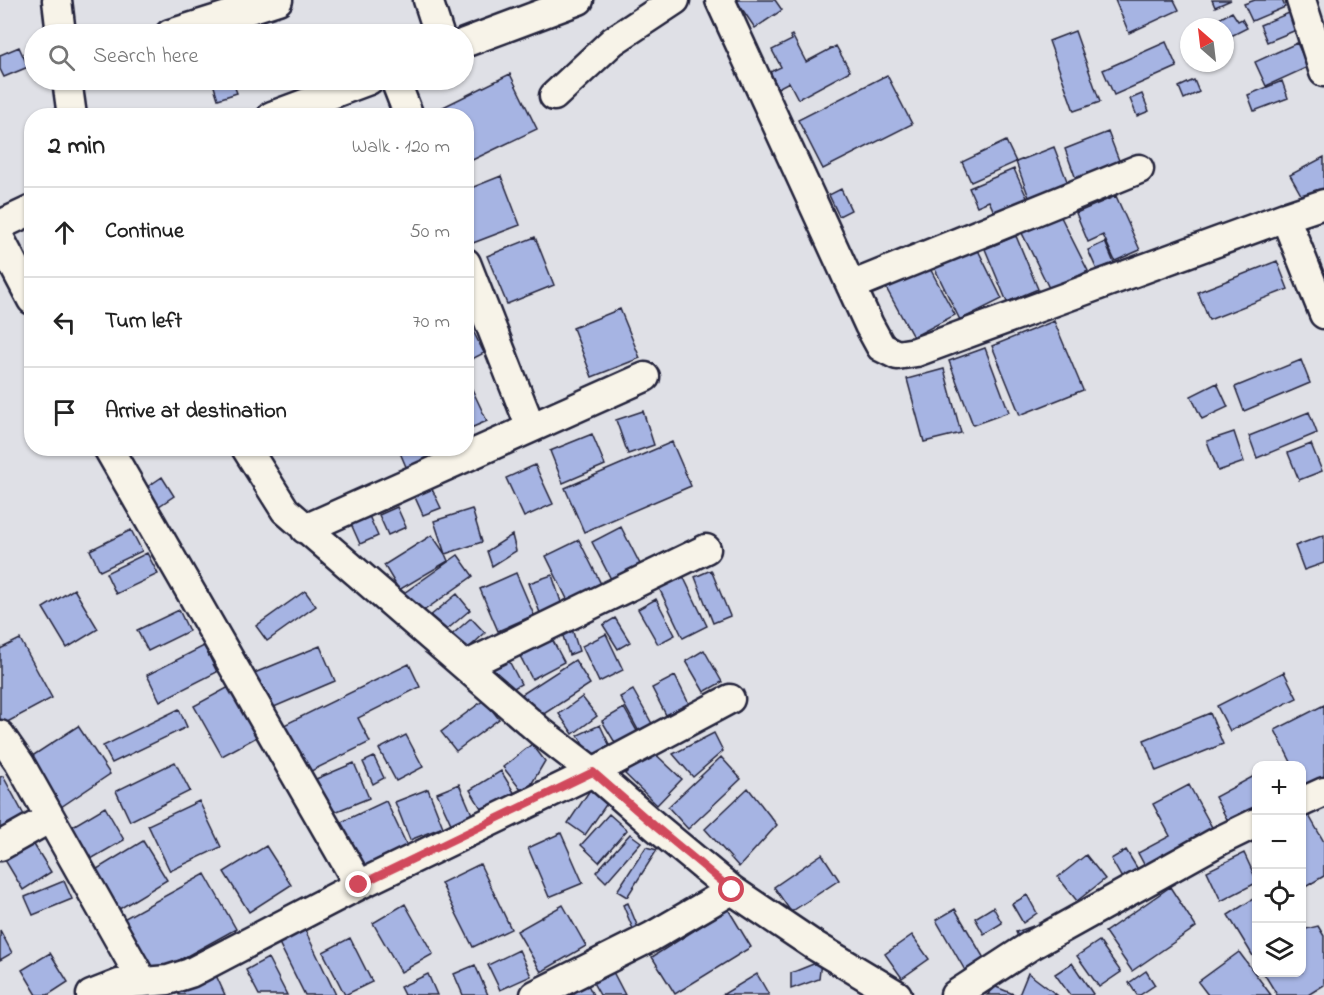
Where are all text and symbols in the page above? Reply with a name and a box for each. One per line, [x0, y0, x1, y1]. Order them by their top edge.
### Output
north arrow [1180, 18, 1234, 72]
search box [24, 24, 474, 90]
icon: search [45, 41, 78, 74]
text: Search here [93, 41, 198, 73]
text: 2 min [48, 128, 105, 166]
text: Walk · 120 m [352, 133, 450, 162]
icon: ahead [48, 216, 81, 249]
text: Continue [105, 216, 184, 248]
text: 50 m [409, 218, 450, 247]
icon: left [48, 306, 81, 339]
text: Turn left [105, 306, 182, 338]
text: 70 m [413, 308, 450, 337]
icon: arrive [48, 396, 81, 429]
text: Arrive at destination [105, 396, 287, 428]
map controls [1252, 761, 1306, 977]
button: + [1252, 761, 1306, 815]
button: − [1252, 815, 1306, 869]
button: locate [1252, 869, 1306, 923]
route end [345, 871, 371, 897]
route start [718, 876, 744, 902]
button: layers [1252, 923, 1306, 977]

